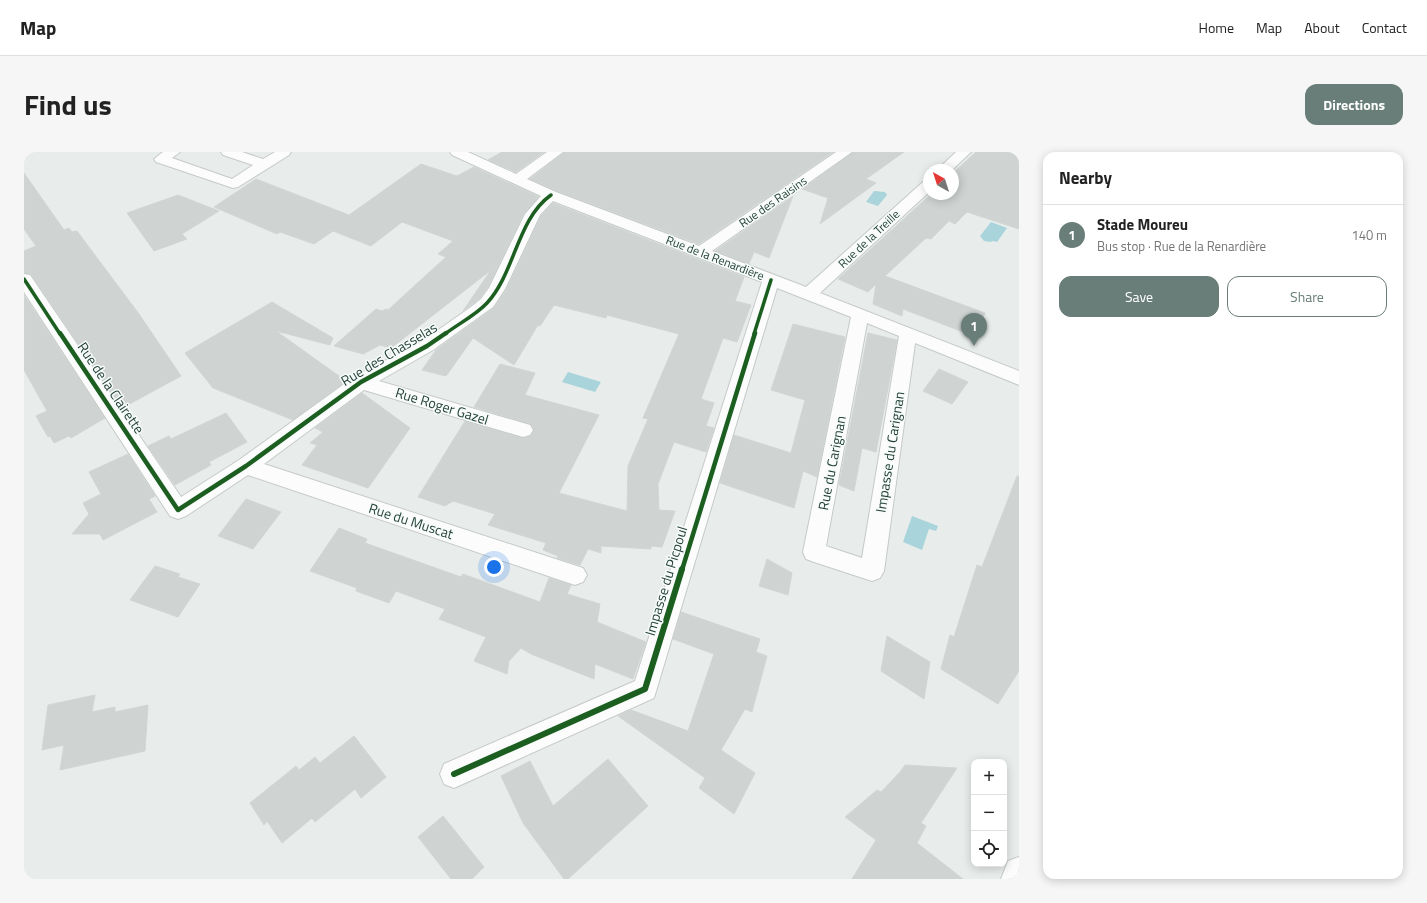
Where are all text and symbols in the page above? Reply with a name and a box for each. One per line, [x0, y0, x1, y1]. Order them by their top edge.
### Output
text: Map [20, 13, 56, 42]
text: Home [1199, 17, 1234, 38]
text: Map [1256, 17, 1282, 38]
text: About [1304, 17, 1340, 38]
text: Contact [1362, 17, 1407, 38]
text: Find us [24, 83, 112, 126]
button: Directions [1305, 84, 1403, 125]
north arrow [923, 164, 959, 200]
text: Nearby [1059, 165, 1112, 191]
street label: Rue des Raisins [735, 171, 811, 232]
street label: Rue de la Treille [833, 205, 904, 272]
text: Stade Moureu [1097, 213, 1188, 236]
text: 1 [1068, 225, 1076, 245]
text: 140 m [1351, 225, 1387, 245]
street label: Rue de la Renardière [663, 230, 767, 285]
text: Bus stop · Rue de la Renardière [1097, 236, 1266, 256]
button: Save [1059, 276, 1219, 317]
button: Share [1227, 276, 1387, 317]
pin: 1 [961, 313, 987, 346]
street label: Rue des Chasselas [337, 316, 441, 391]
street label: Rue de la Clairette [73, 338, 150, 438]
street label: Rue Roger Gazel [393, 381, 491, 430]
street label: Impasse du Carignan [870, 390, 909, 514]
street label: Rue du Carignan [812, 414, 851, 512]
street label: Rue du Muscat [366, 497, 456, 544]
street label: Impasse du Picpoul [639, 523, 692, 638]
your location [484, 557, 504, 577]
map controls [971, 759, 1007, 867]
button: + [971, 759, 1007, 795]
button: − [971, 795, 1007, 831]
button: locate [971, 831, 1007, 867]

